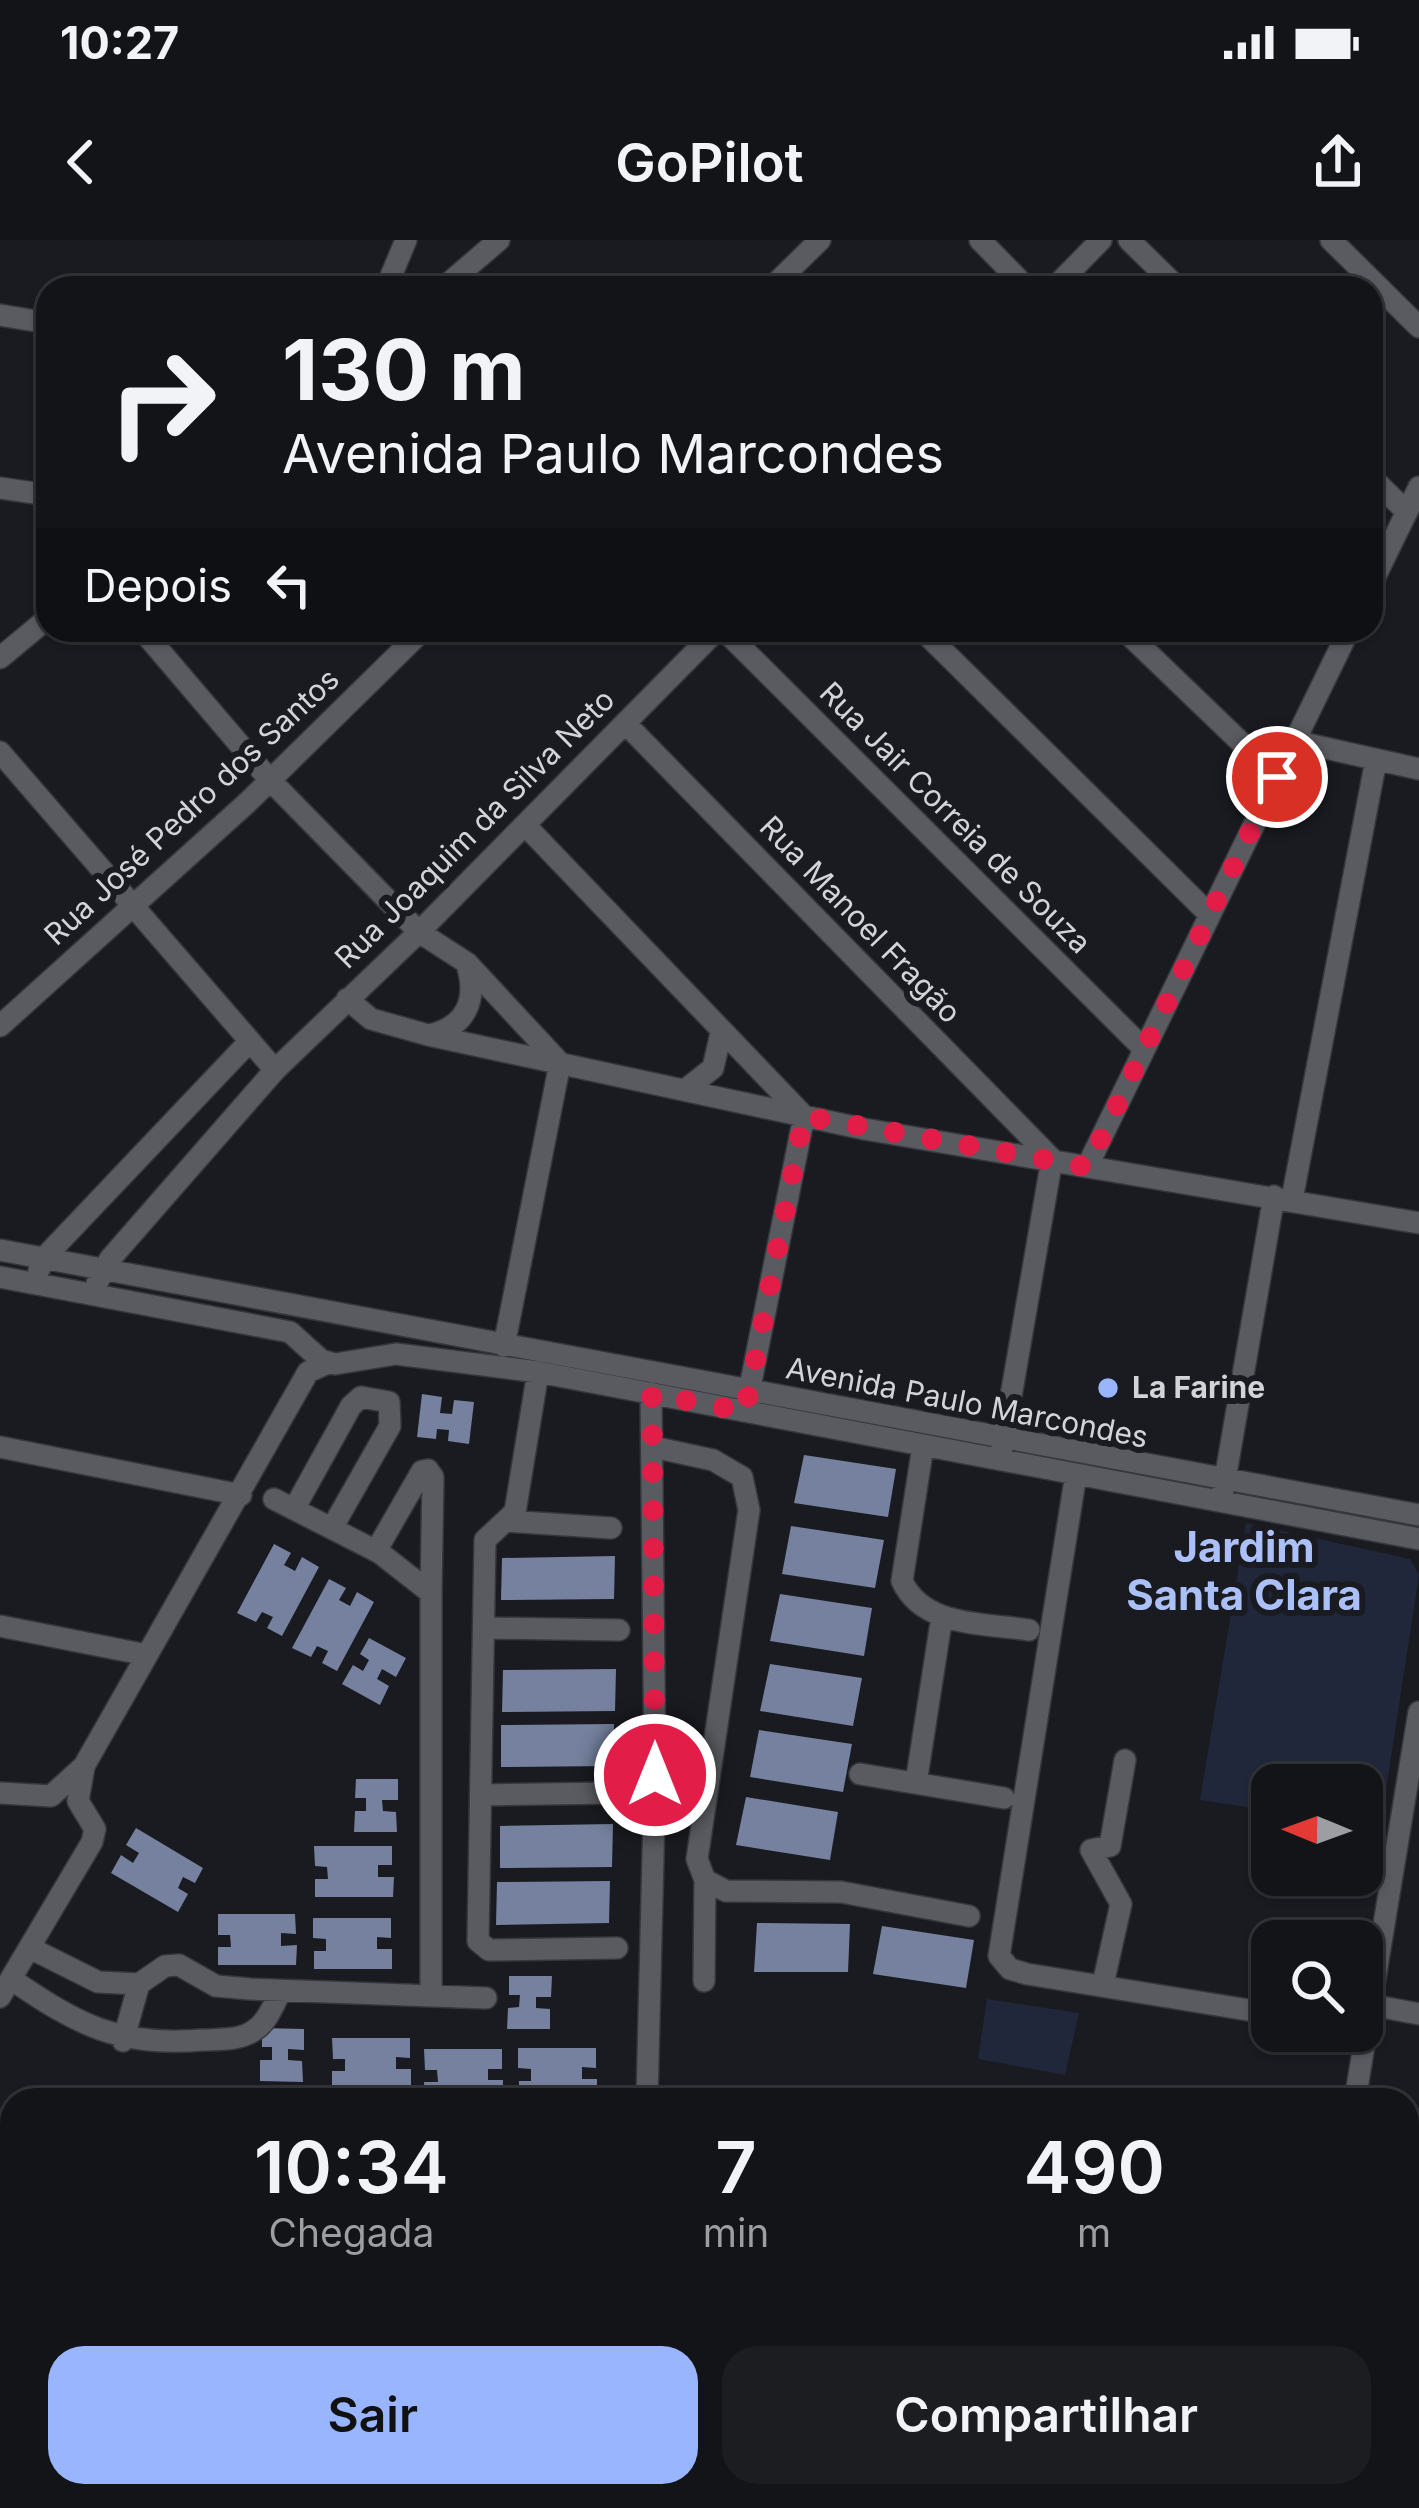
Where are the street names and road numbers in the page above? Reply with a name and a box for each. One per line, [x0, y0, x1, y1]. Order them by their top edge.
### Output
street label: Rua José Pedro dos Santos [37, 660, 346, 952]
street label: Rua Jair Correia de Souza [813, 674, 1099, 960]
street label: Rua Joaquim da Silva Neto [327, 681, 621, 975]
street label: Rua Manoel Fragão [753, 808, 969, 1030]
street label: Avenida Paulo Marcondes [783, 1349, 1151, 1455]

